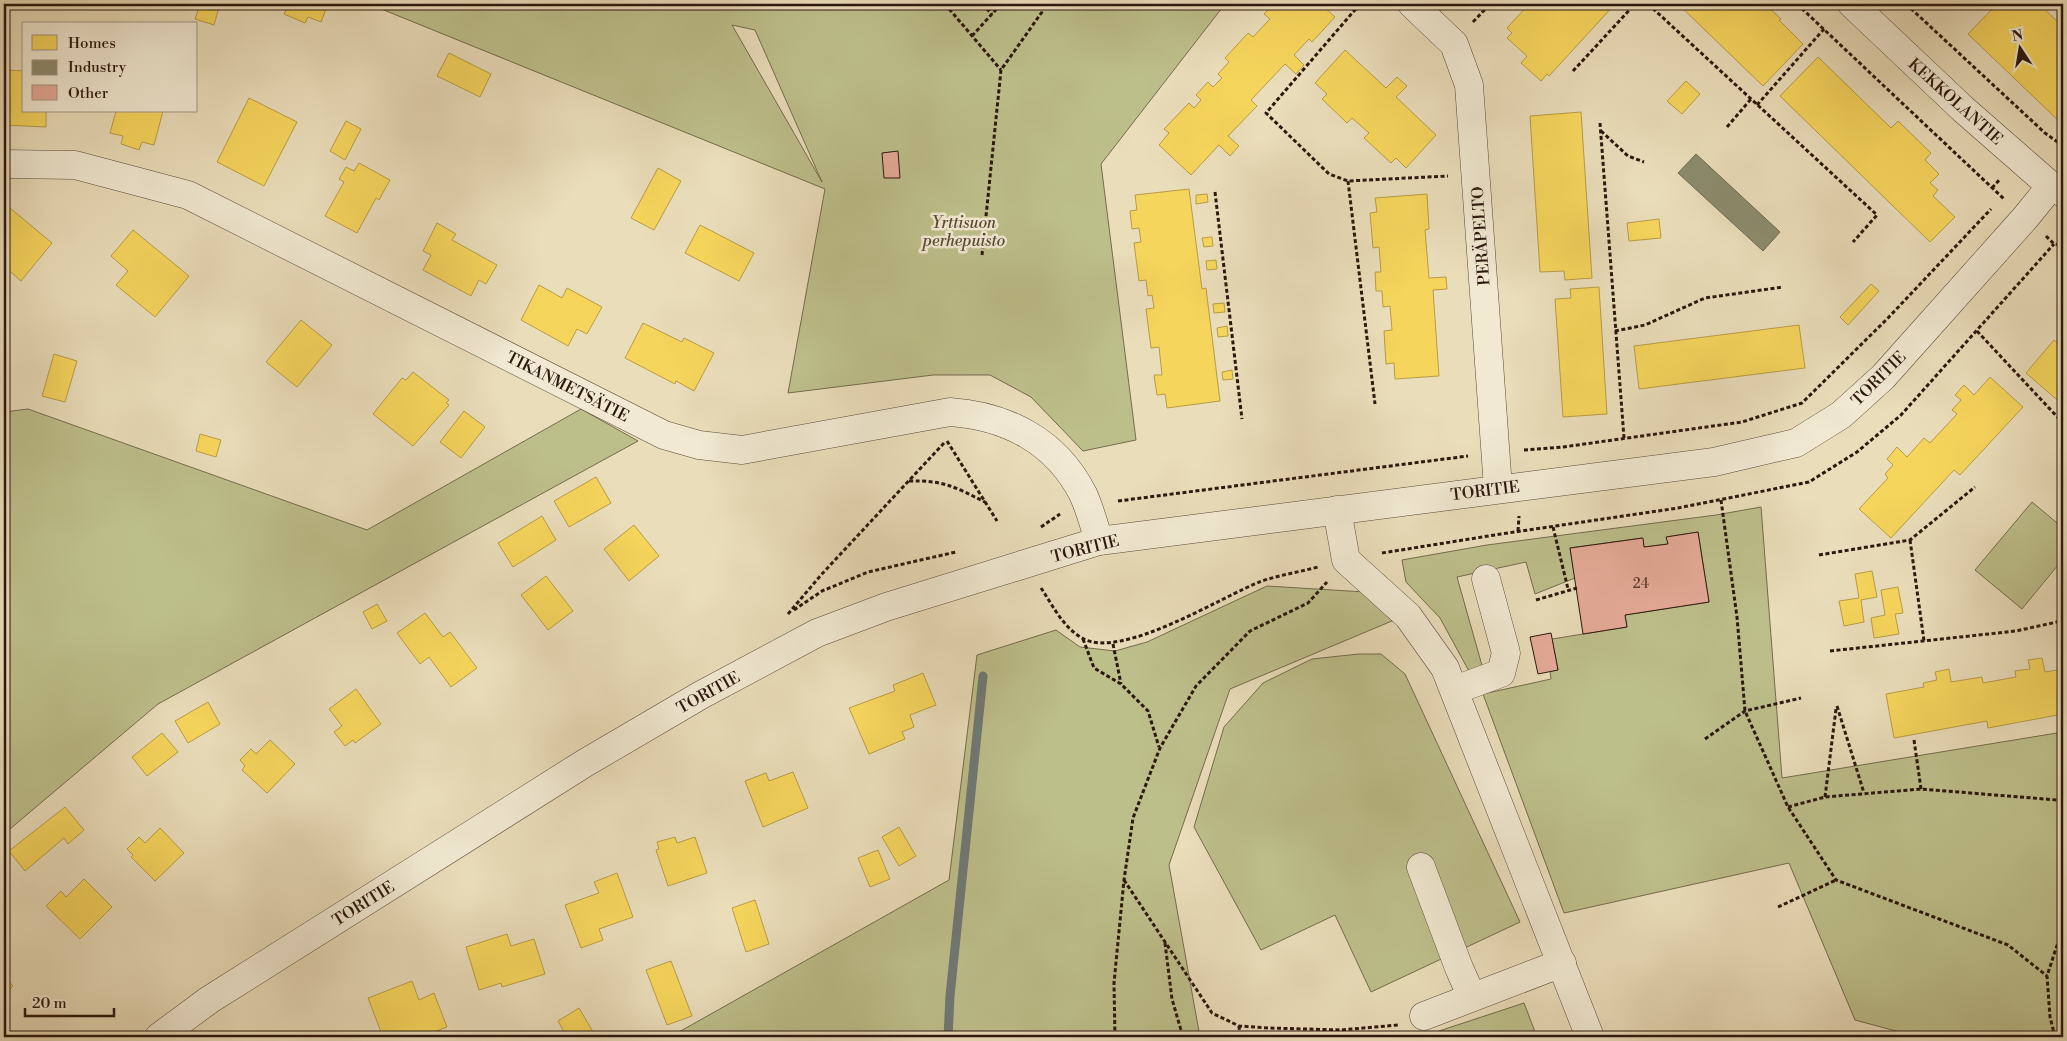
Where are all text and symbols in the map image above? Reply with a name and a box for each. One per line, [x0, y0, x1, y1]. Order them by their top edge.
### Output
legend [22, 22, 198, 112]
north arrow [1994, 22, 2044, 72]
text: N [2010, 26, 2025, 46]
text: Homes [68, 34, 116, 53]
street label: KEKKOLANTIE [1904, 54, 2007, 149]
text: Industry [68, 58, 127, 77]
text: Other [68, 84, 109, 103]
street label: PERÄPELTO [1467, 186, 1494, 286]
park label: Yrttisuon perhepuisto [921, 213, 1005, 251]
street label: TIKANMETSÄTIE [503, 346, 633, 427]
street label: TORITIE [1847, 347, 1910, 410]
street label: TORITIE [1450, 477, 1521, 505]
street label: TORITIE [1049, 531, 1121, 567]
house number: 24 [1633, 575, 1649, 593]
street label: TORITIE [673, 667, 744, 718]
street label: TORITIE [329, 877, 398, 931]
scale bar [25, 986, 114, 1018]
text: 20 m [32, 994, 67, 1013]

